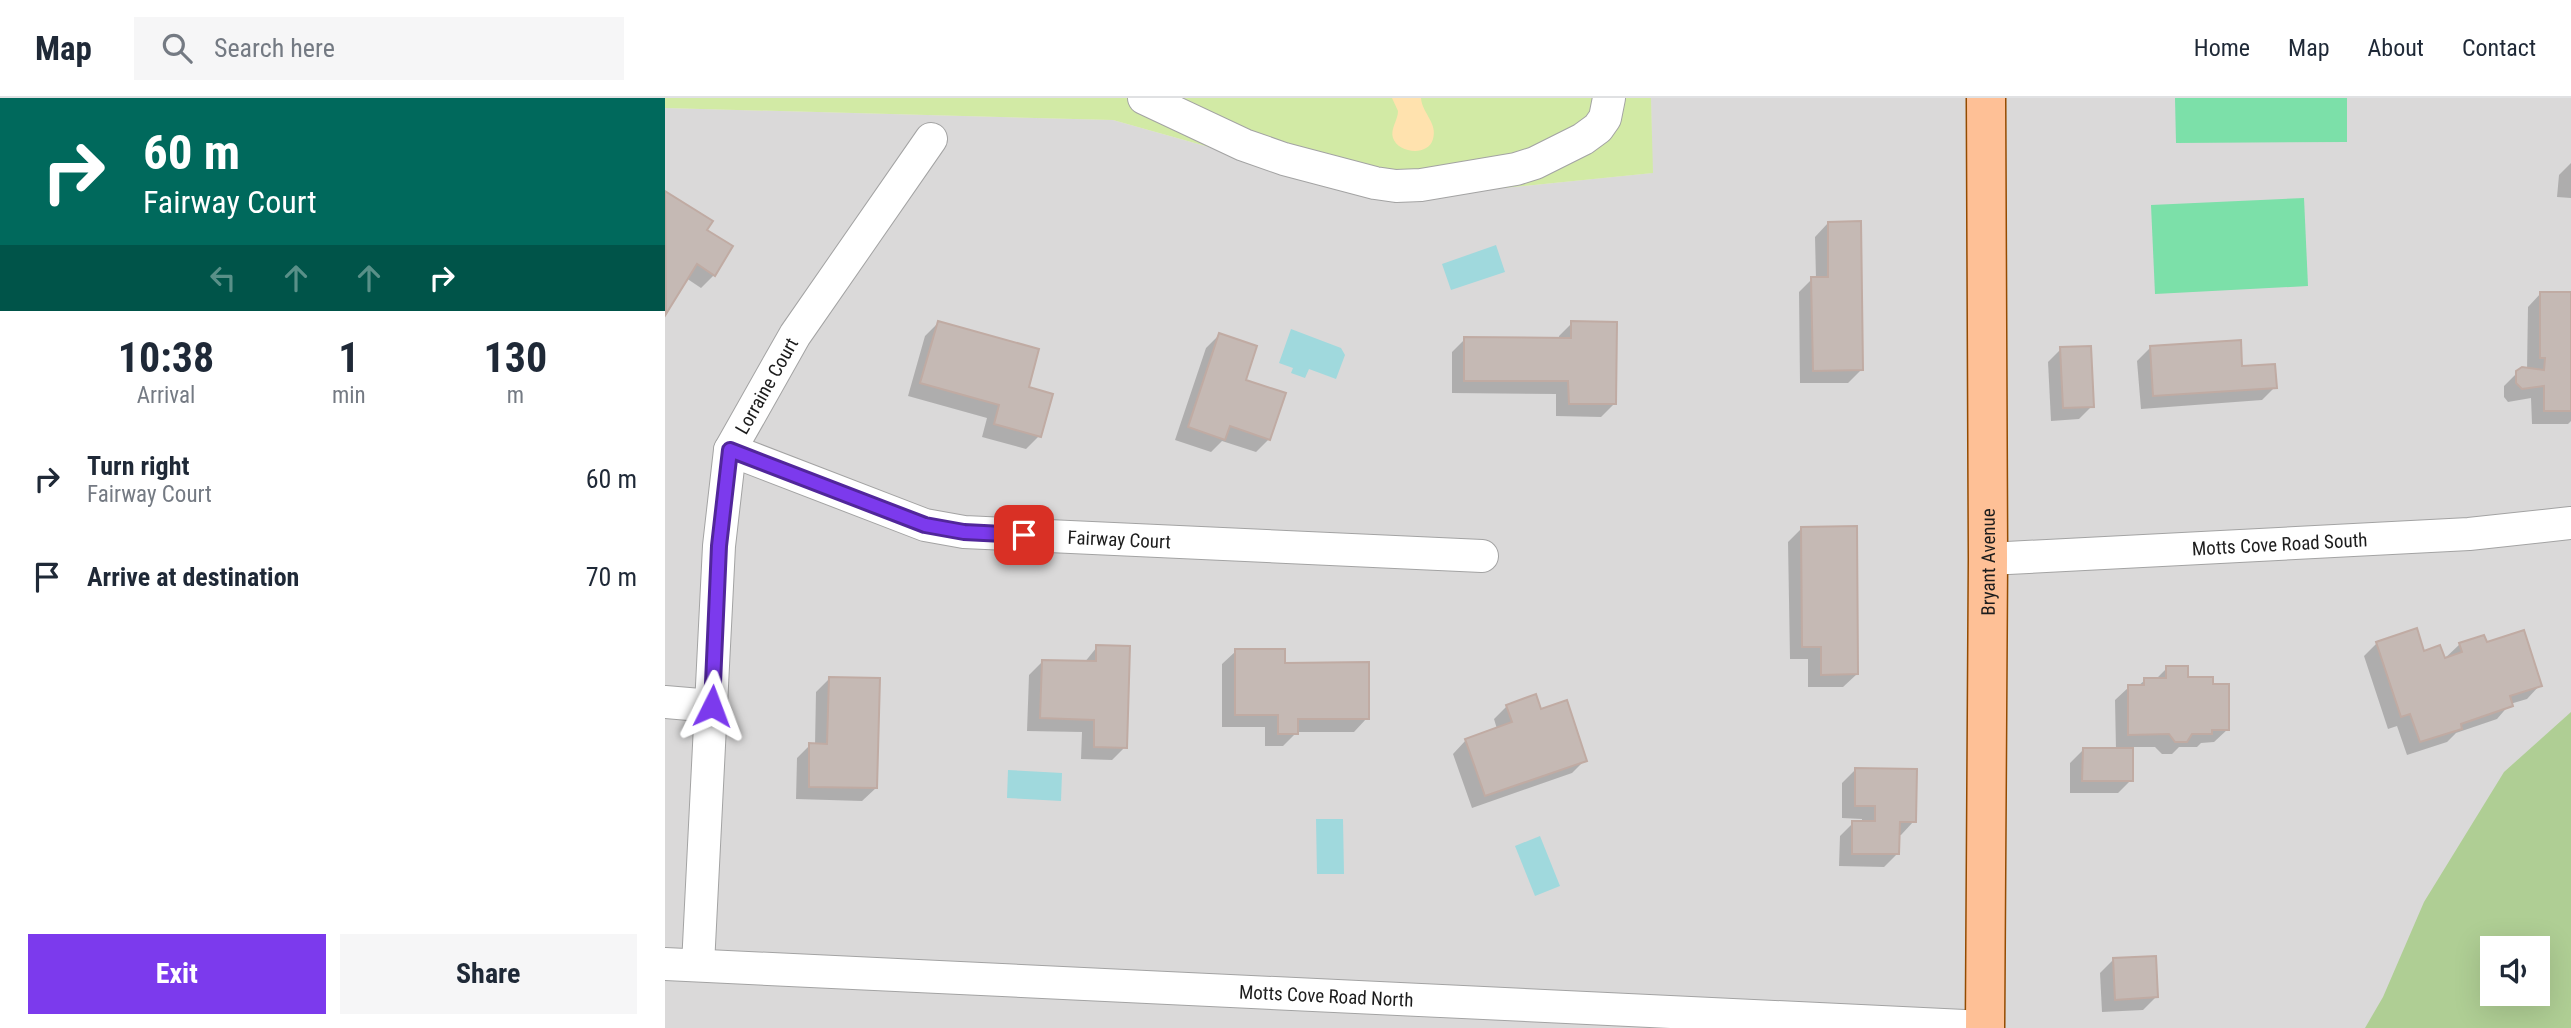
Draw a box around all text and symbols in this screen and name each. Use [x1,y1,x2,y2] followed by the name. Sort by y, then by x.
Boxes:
[134,17,624,80] search box
[35,29,92,68] text: Map
[158,29,196,67] icon: search
[214,33,335,63] text: Search here
[2194,34,2250,62] text: Home
[2288,34,2330,62] text: Map
[2368,34,2424,62] text: About
[2462,34,2536,62] text: Contact
[143,124,240,181] text: 60 m
[28,126,119,217] icon: right
[143,183,317,221] text: Fairway Court
[204,259,242,297] icon: left
[277,259,315,297] icon: ahead
[350,259,388,297] icon: ahead
[423,259,461,297] icon: right
[118,333,214,382] text: 10:38
[338,333,359,382] text: 1
[483,333,547,382] text: 130
[730,333,803,438] street label: Lorraine Court
[137,382,195,409] text: Arrival
[332,382,366,409] text: min
[507,382,524,409] text: m
[87,451,189,481] text: Turn right
[28,460,66,498] icon: right
[586,464,637,494] text: 60 m
[87,481,212,508] text: Fairway Court
[994,505,1054,565] pin
[1976,508,2000,616] street label: Bryant Avenue
[1005,516,1043,554] icon: arrive
[1067,525,1171,553] street label: Fairway Court
[2191,528,2368,560] street label: Motts Cove Road South
[28,558,66,596] icon: arrive
[87,562,299,592] text: Arrive at destination
[586,562,637,592] text: 70 m
[675,669,749,743] position arrow
[28,934,326,1014] button: Exit
[340,934,637,1014] button: Share
[2480,936,2550,1006] map controls
[2480,936,2550,1006] button: sound
[1238,980,1414,1011] street label: Motts Cove Road North

